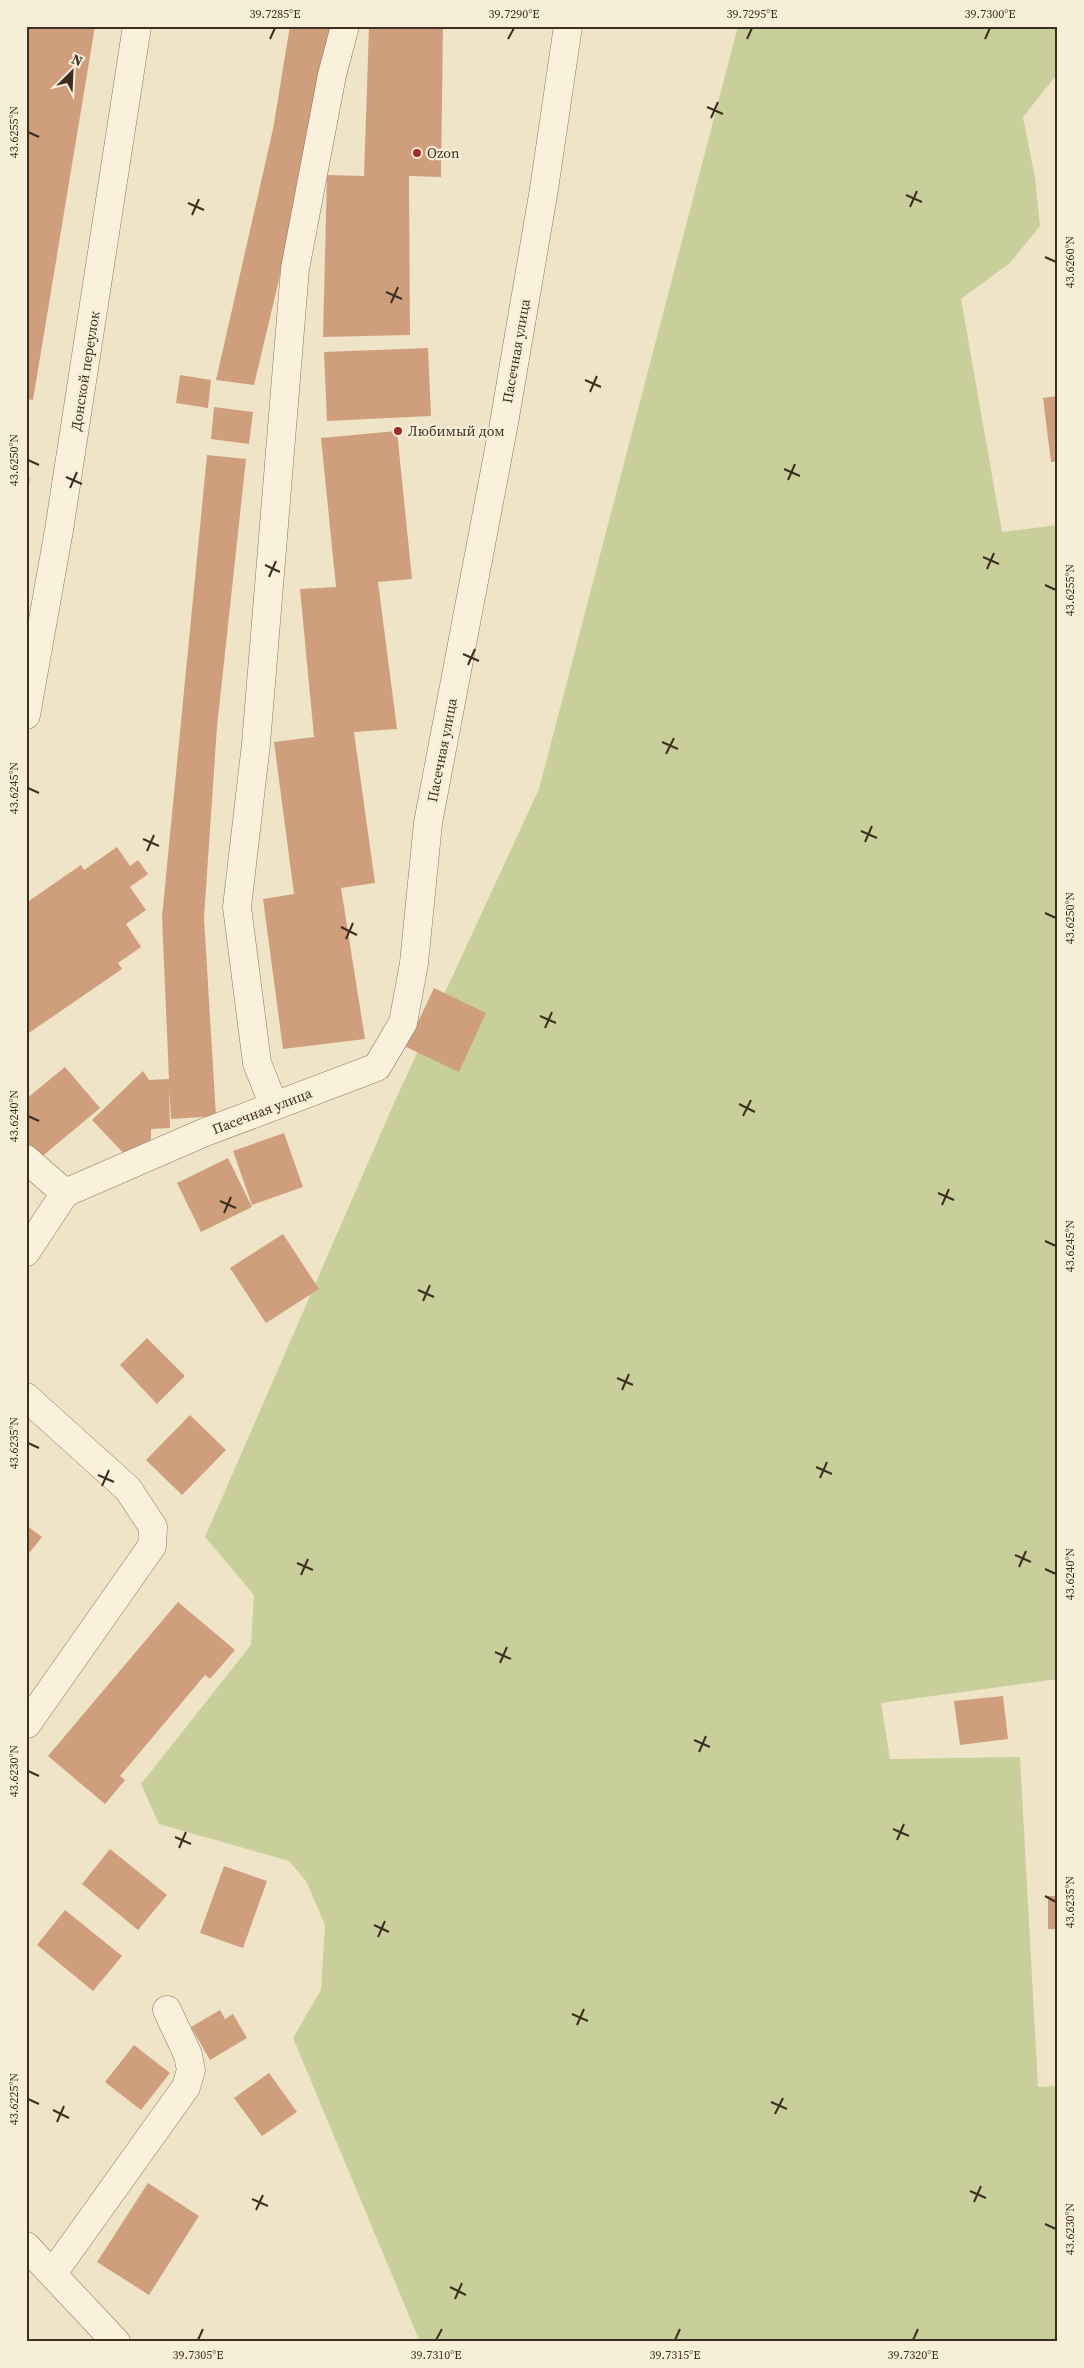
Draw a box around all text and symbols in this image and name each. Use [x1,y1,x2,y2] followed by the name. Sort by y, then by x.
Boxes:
[250,6,300,22] text: 39.7285°E
[489,6,539,22] text: 39.7290°E
[727,6,777,22] text: 39.7295°E
[965,6,1015,22] text: 39.7300°E
[48,48,98,98] north arrow
[69,49,86,71] text: N
[6,106,22,158] text: 43.6255°N
[427,143,460,163] place label: Ozon
[411,147,423,159] marker: Ozon
[1062,236,1078,288] text: 43.6260°N
[497,297,535,405] street label: Пасечная улица
[66,310,104,432] street label: Донской переулок
[408,421,505,441] place label: Любимый дом
[392,425,404,437] marker: Любимый дом
[6,434,22,486] text: 43.6250°N
[1062,564,1078,616] text: 43.6255°N
[422,696,462,804] street label: Пасечная улица
[6,762,22,814] text: 43.6245°N
[1062,892,1078,944] text: 43.6250°N
[209,1082,316,1139] street label: Пасечная улица
[6,1090,22,1142] text: 43.6240°N
[1062,1220,1078,1272] text: 43.6245°N
[6,1417,22,1469] text: 43.6235°N
[1062,1548,1078,1600] text: 43.6240°N
[6,1745,22,1797] text: 43.6230°N
[1062,1876,1078,1928] text: 43.6235°N
[6,2073,22,2125] text: 43.6225°N
[1062,2203,1078,2255] text: 43.6230°N
[173,2347,223,2363] text: 39.7305°E
[411,2347,461,2363] text: 39.7310°E
[650,2347,700,2363] text: 39.7315°E
[888,2347,938,2363] text: 39.7320°E

